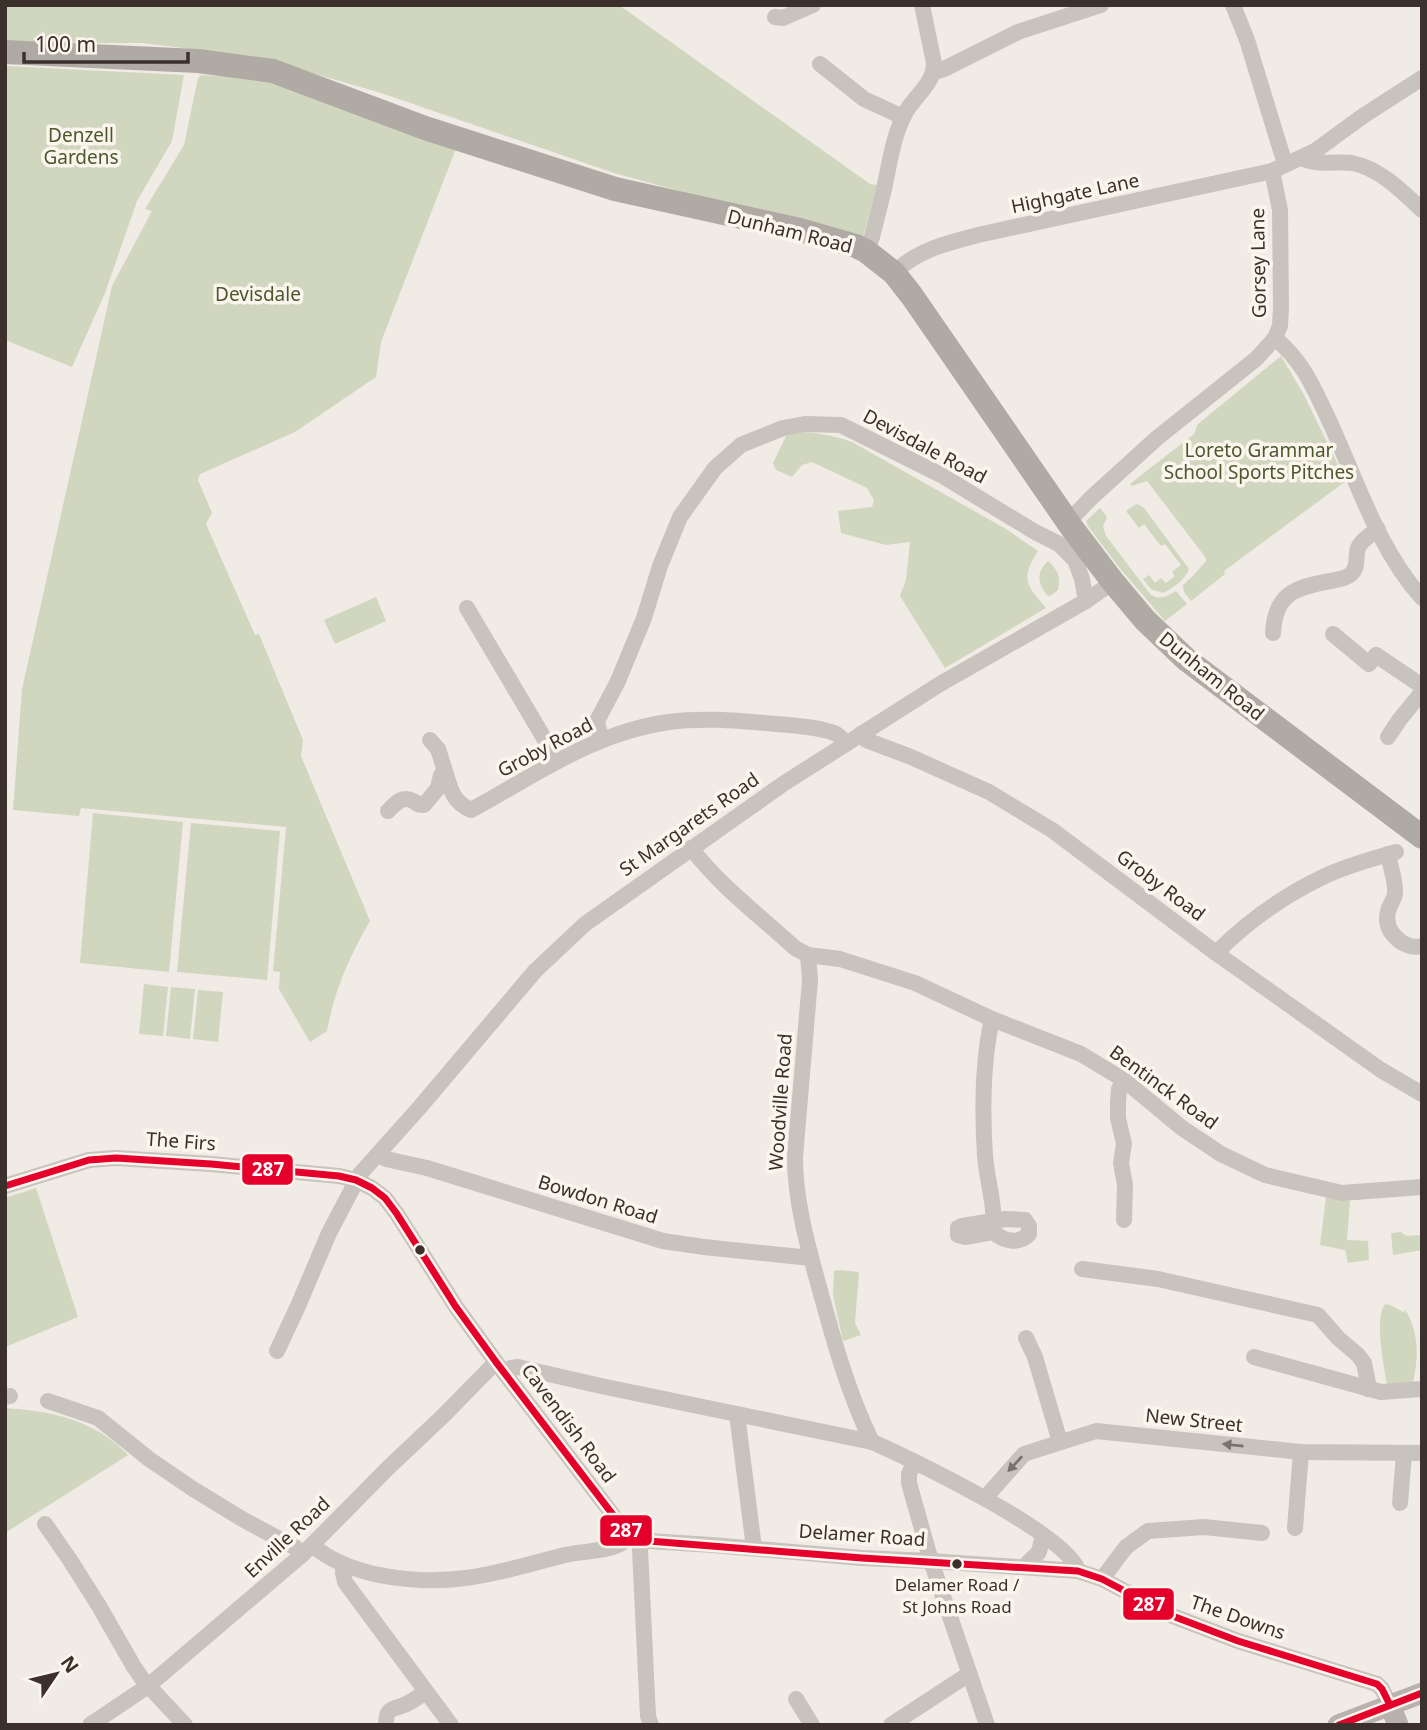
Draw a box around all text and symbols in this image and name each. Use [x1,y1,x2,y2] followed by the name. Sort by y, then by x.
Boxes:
[24,21,189,65] scale bar
[35,30,96,58] text: 100 m
[43,122,119,170] park label: Denzell Gardens
[1009,167,1141,219] street label: Highgate Lane
[725,203,855,259] street label: Dunham Road
[1244,208,1272,318] street label: Gorsey Lane
[215,281,301,307] park label: Devisdale
[859,402,991,490] street label: Devisdale Road
[1164,437,1354,485] park label: Loreto Grammar School Sports Pitches
[1154,626,1270,726] street label: Dunham Road
[493,711,597,783] street label: Groby Road
[614,766,764,882] street label: St Margarets Road
[1111,843,1211,927] street label: Groby Road
[762,1032,798,1172] street label: Woodville Road
[1105,1039,1223,1135] street label: Bentinck Road
[145,1126,217,1156] street label: The Firs
[241,1153,294,1186] line badge: 287
[252,1156,284,1182] text: 287
[535,1168,661,1230] street label: Bowdon Road
[413,1243,427,1257] unlabelled marker
[516,1358,622,1488] street label: Cavendish Road
[1144,1402,1244,1438] street label: New Street
[1222,1439,1244,1450] one-way arrow
[1007,1455,1023,1472] one-way arrow
[239,1491,335,1583] street label: Enville Road
[599,1514,653,1547] line badge: 287
[610,1517,642,1543] text: 287
[798,1518,926,1552] street label: Delamer Road
[950,1557,964,1571] marker: Delamer Road / St Johns Road
[895,1573,1020,1618] place label: Delamer Road / St Johns Road
[1122,1587,1175,1621] line badge: 287
[1187,1589,1289,1645] street label: The Downs
[1133,1591,1165,1617] text: 287
[21,1639,91,1709] north arrow
[55,1650,85,1678] text: N

